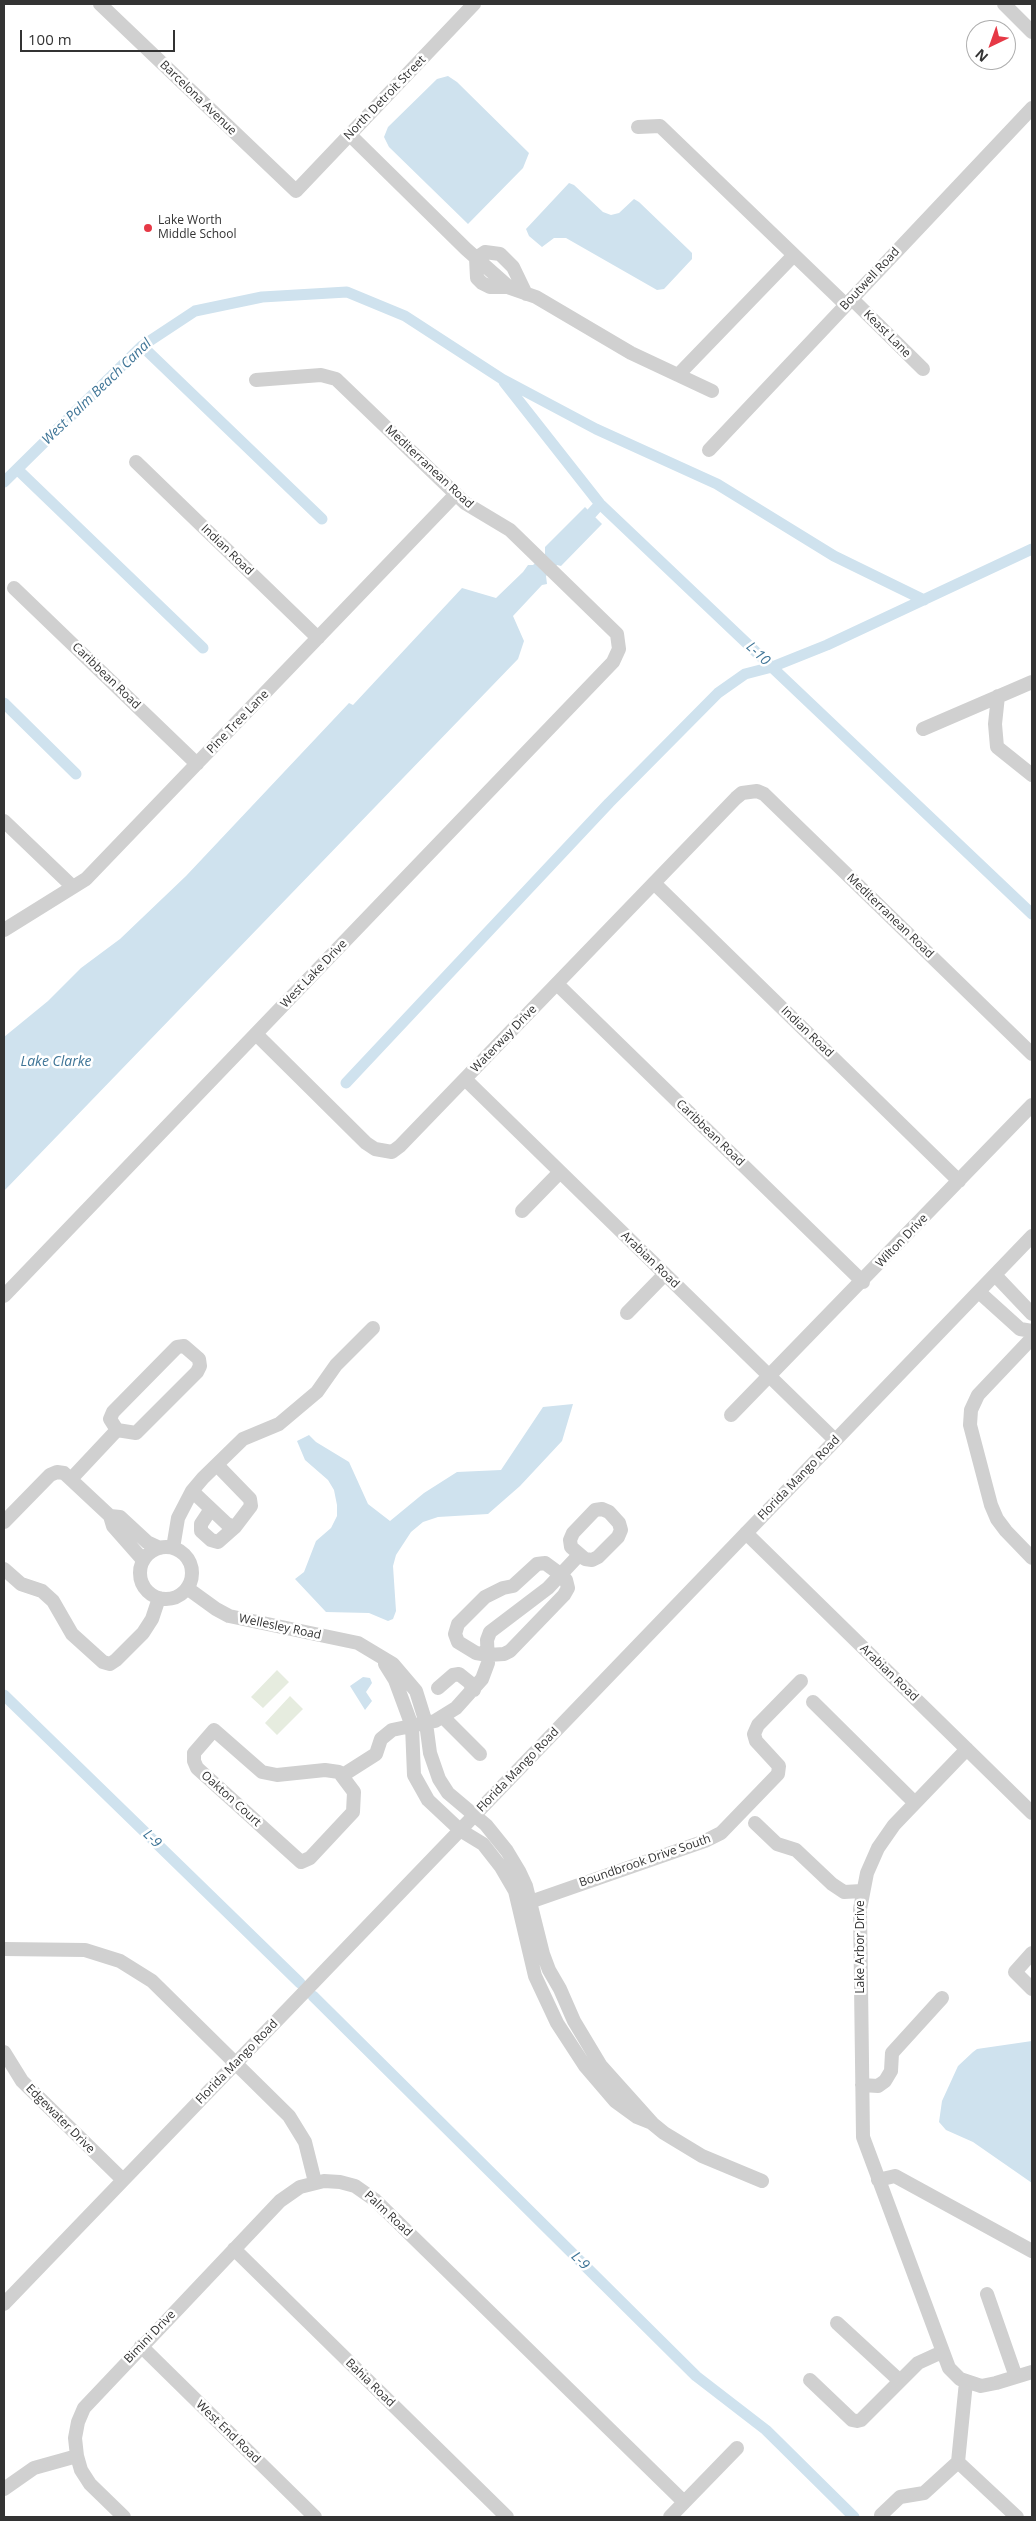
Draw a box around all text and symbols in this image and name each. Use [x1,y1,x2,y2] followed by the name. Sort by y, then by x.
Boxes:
[22,20,178,52] scale bar
[966,20,1016,70] north arrow
[28,29,72,49] text: 100 m
[971,45,992,67] text: N
[341,53,429,143] street label: North Detroit Street
[157,58,239,138] street label: Barcelona Avenue
[158,214,237,242] place label: Lake Worth Middle School
[142,222,154,234] marker: Lake Worth Middle School
[837,245,903,313] street label: Boutwell Road
[860,307,914,361] street label: Keast Lane
[39,335,155,449] water label: West Palm Beach Canal
[382,422,476,512] street label: Mediterranean Road
[198,522,256,578] street label: Indian Road
[743,639,773,669] water label: L-10
[69,640,143,712] street label: Caribbean Road
[204,687,272,757] street label: Pine Tree Lane
[844,871,936,961] street label: Mediterranean Road
[278,937,350,1011] street label: West Lake Drive
[468,1002,540,1076] street label: Waterway Drive
[778,1004,836,1060] street label: Indian Road
[20,1054,92,1070] water label: Lake Clarke
[673,1097,747,1169] street label: Caribbean Road
[873,1211,931,1271] street label: Wilton Drive
[618,1229,682,1291] street label: Arabian Road
[755,1433,843,1523] street label: Florida Mango Road
[237,1611,323,1643] street label: Wellesley Road
[857,1642,921,1704] street label: Arabian Road
[474,1725,562,1815] street label: Florida Mango Road
[198,1768,264,1830] street label: Oakton Court
[139,1826,165,1852] water label: L-9
[577,1832,713,1890] street label: Boundbrook Drive South
[854,1900,868,1994] street label: Lake Arbor Drive
[193,2017,281,2107] street label: Florida Mango Road
[23,2082,97,2156] street label: Edgewater Drive
[361,2188,415,2240] street label: Palm Road
[567,2248,593,2274] water label: L-9
[121,2308,179,2366] street label: Bimini Drive
[342,2356,398,2410] street label: Bahia Road
[193,2398,263,2466] street label: West End Road

